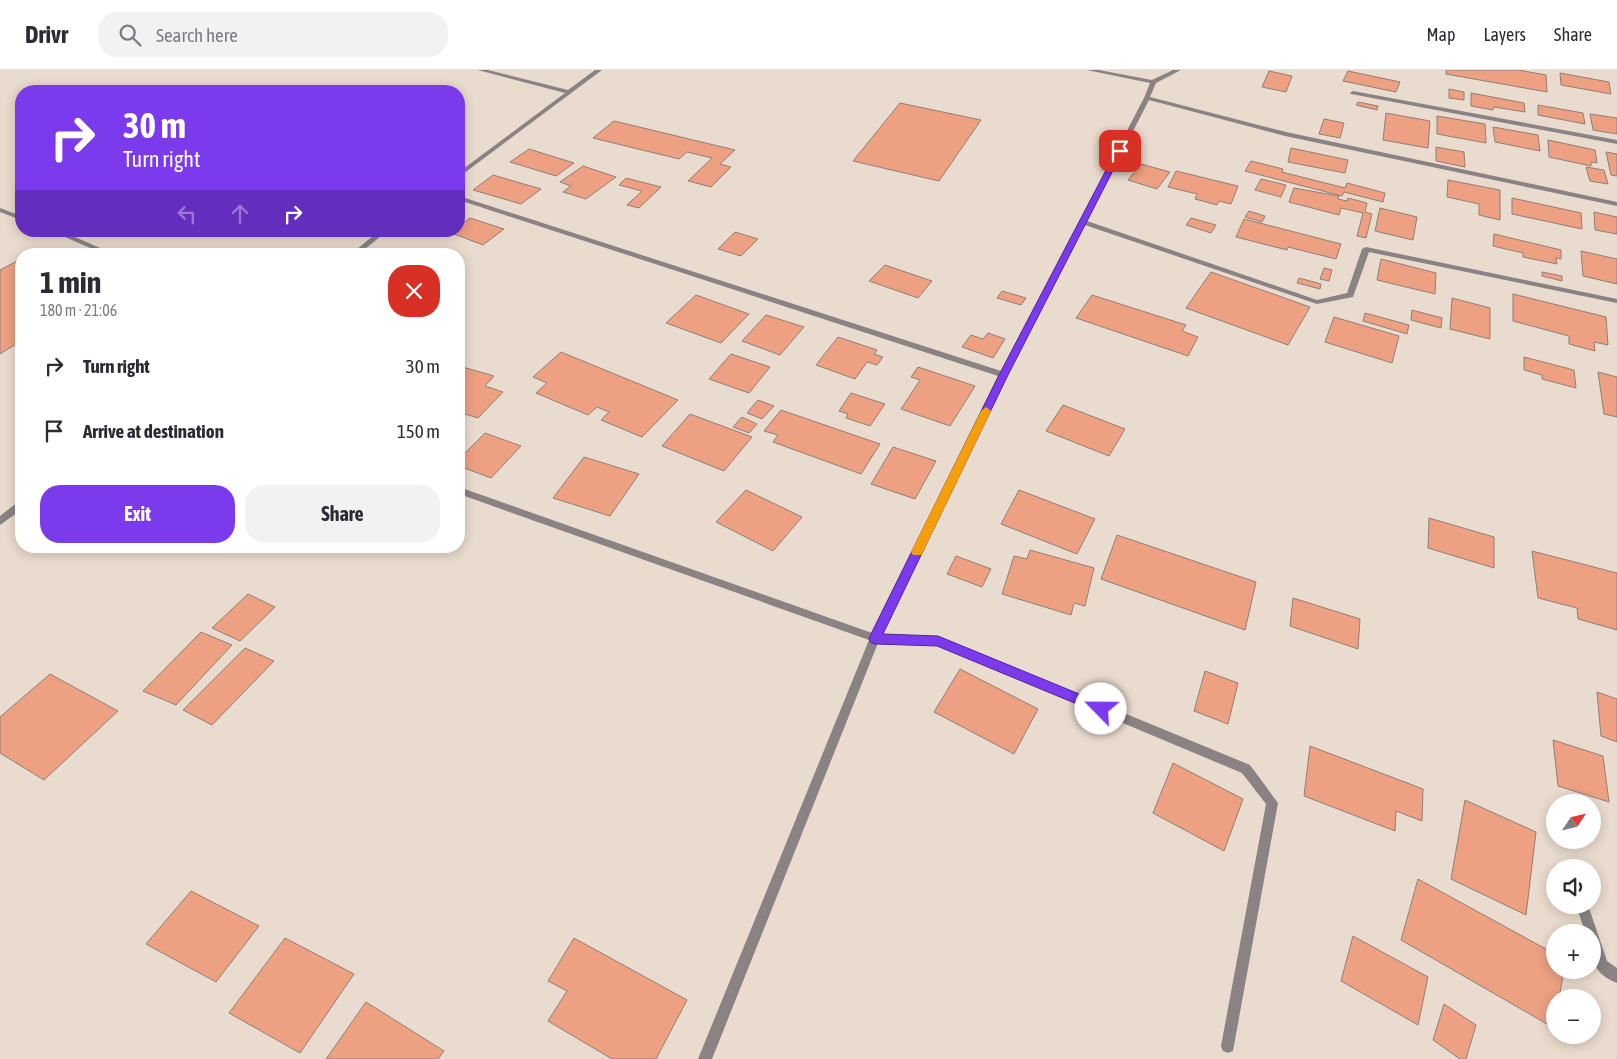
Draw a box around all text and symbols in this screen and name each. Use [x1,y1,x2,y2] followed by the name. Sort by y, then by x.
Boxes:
[98,12,448,57] search box
[25,21,68,48] text: Drivr
[116,21,144,49] icon: search
[156,24,238,46] text: Search here
[1426,24,1455,45] text: Map
[1483,24,1526,45] text: Layers
[1554,24,1592,45] text: Share
[40,105,105,170] icon: right
[123,105,186,145] text: 30 m
[1099,130,1141,172] pin
[1106,137,1134,165] icon: arrive
[123,146,200,172] text: Turn right
[173,200,201,228] icon: left
[226,200,254,228] icon: ahead
[279,200,307,228] icon: right
[40,265,101,299] text: 1 min
[388,265,440,317] button: close
[40,301,117,319] text: 180 m · 21:06
[40,352,68,380] icon: right
[83,355,150,377] text: Turn right
[406,355,440,377] text: 30 m
[40,417,68,445] icon: arrive
[83,420,224,442] text: Arrive at destination
[397,420,440,442] text: 150 m
[40,485,235,543] button: Exit
[245,485,440,543] button: Share
[1074,682,1126,734] position arrow
[1546,794,1601,849] north arrow
[1546,794,1601,1044] map controls
[1546,859,1601,914] button: sound
[1546,924,1601,979] button: +
[1546,989,1601,1044] button: −

